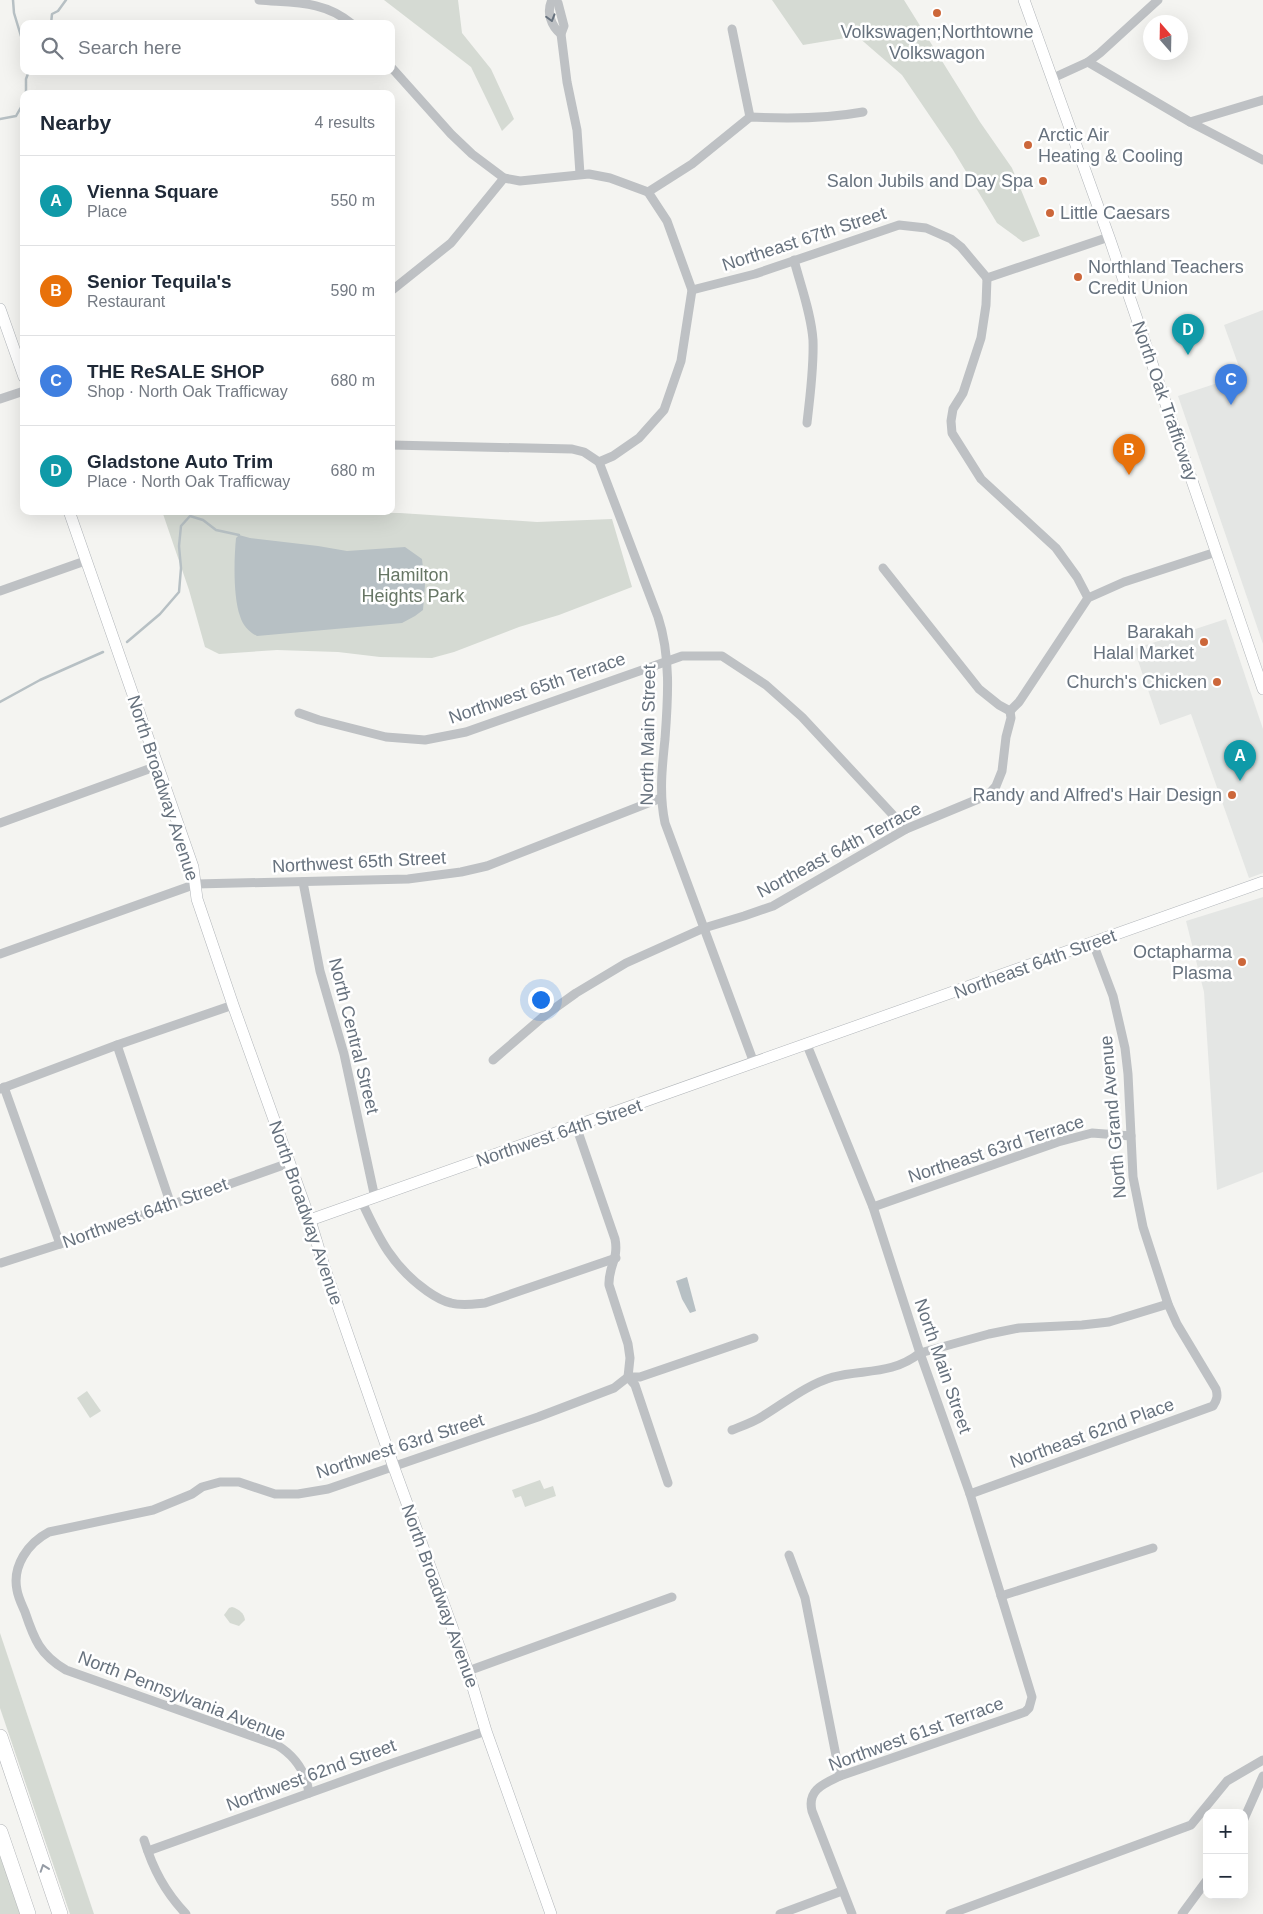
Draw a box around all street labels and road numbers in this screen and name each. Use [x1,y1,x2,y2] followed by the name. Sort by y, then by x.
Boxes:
[720,203,888,275] street label: Northeast 67th Street
[1128,318,1202,484] street label: North Oak Trafficway
[446,648,628,728] street label: Northwest 65th Terrace
[637,664,659,806] street label: North Main Street
[124,693,202,883] street label: North Broadway Avenue
[754,798,924,902] street label: Northeast 64th Terrace
[272,847,446,877] street label: Northwest 65th Street
[951,925,1119,1003] street label: Northeast 64th Street
[325,956,383,1116] street label: North Central Street
[1096,1035,1130,1199] street label: North Grand Avenue
[473,1095,645,1171] street label: Northwest 64th Street
[906,1111,1086,1187] street label: Northeast 63rd Terrace
[265,1118,347,1308] street label: North Broadway Avenue
[60,1174,230,1252] street label: Northwest 64th Street
[911,1296,975,1436] street label: North Main Street
[1007,1394,1177,1472] street label: Northeast 62nd Place
[314,1409,486,1483] street label: Northwest 63rd Street
[397,1502,483,1690] street label: North Broadway Avenue
[75,1647,289,1745] street label: North Pennsylvania Avenue
[826,1693,1006,1775] street label: Northwest 61st Terrace
[223,1735,399,1815] street label: Northwest 62nd Street

